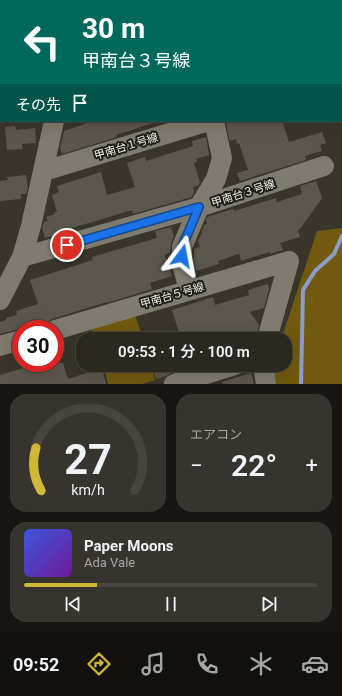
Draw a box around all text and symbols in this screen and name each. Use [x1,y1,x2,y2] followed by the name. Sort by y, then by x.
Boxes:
[82,12,145,45] text: 30 m
[16,16,68,68] icon: left
[82,50,190,71] text: 甲南台３号線
[69,92,91,114] icon: arrive
[16,96,61,114] text: その先
[93,131,160,162] street label: 甲南台１号線
[210,177,277,210] street label: 甲南台３号線
[50,228,84,262] pin
[56,234,78,256] icon: arrive
[161,235,203,277] position arrow
[139,280,206,311] street label: 甲南台５号線
[12,320,64,372] speed limit sign: 30
[118,343,250,361] text: 09:53 · 1 分 · 100 m
[190,427,242,442] text: エアコン
[64,435,112,484] text: 27
[231,448,277,483] text: 22°
[190,453,203,478] text: −
[306,453,318,478] text: +
[71,482,105,498] text: km/h
[84,537,174,555] text: Paper Moons
[84,555,135,570] text: Ada Vale
[62,593,84,615] icon: previous
[160,593,182,615] icon: pause
[258,593,280,615] icon: next
[85,650,113,678] icon: directions
[139,650,167,678] icon: music
[193,650,221,678] icon: phone
[247,650,275,678] icon: climate
[301,650,329,678] icon: car
[13,654,59,675] text: 09:52

